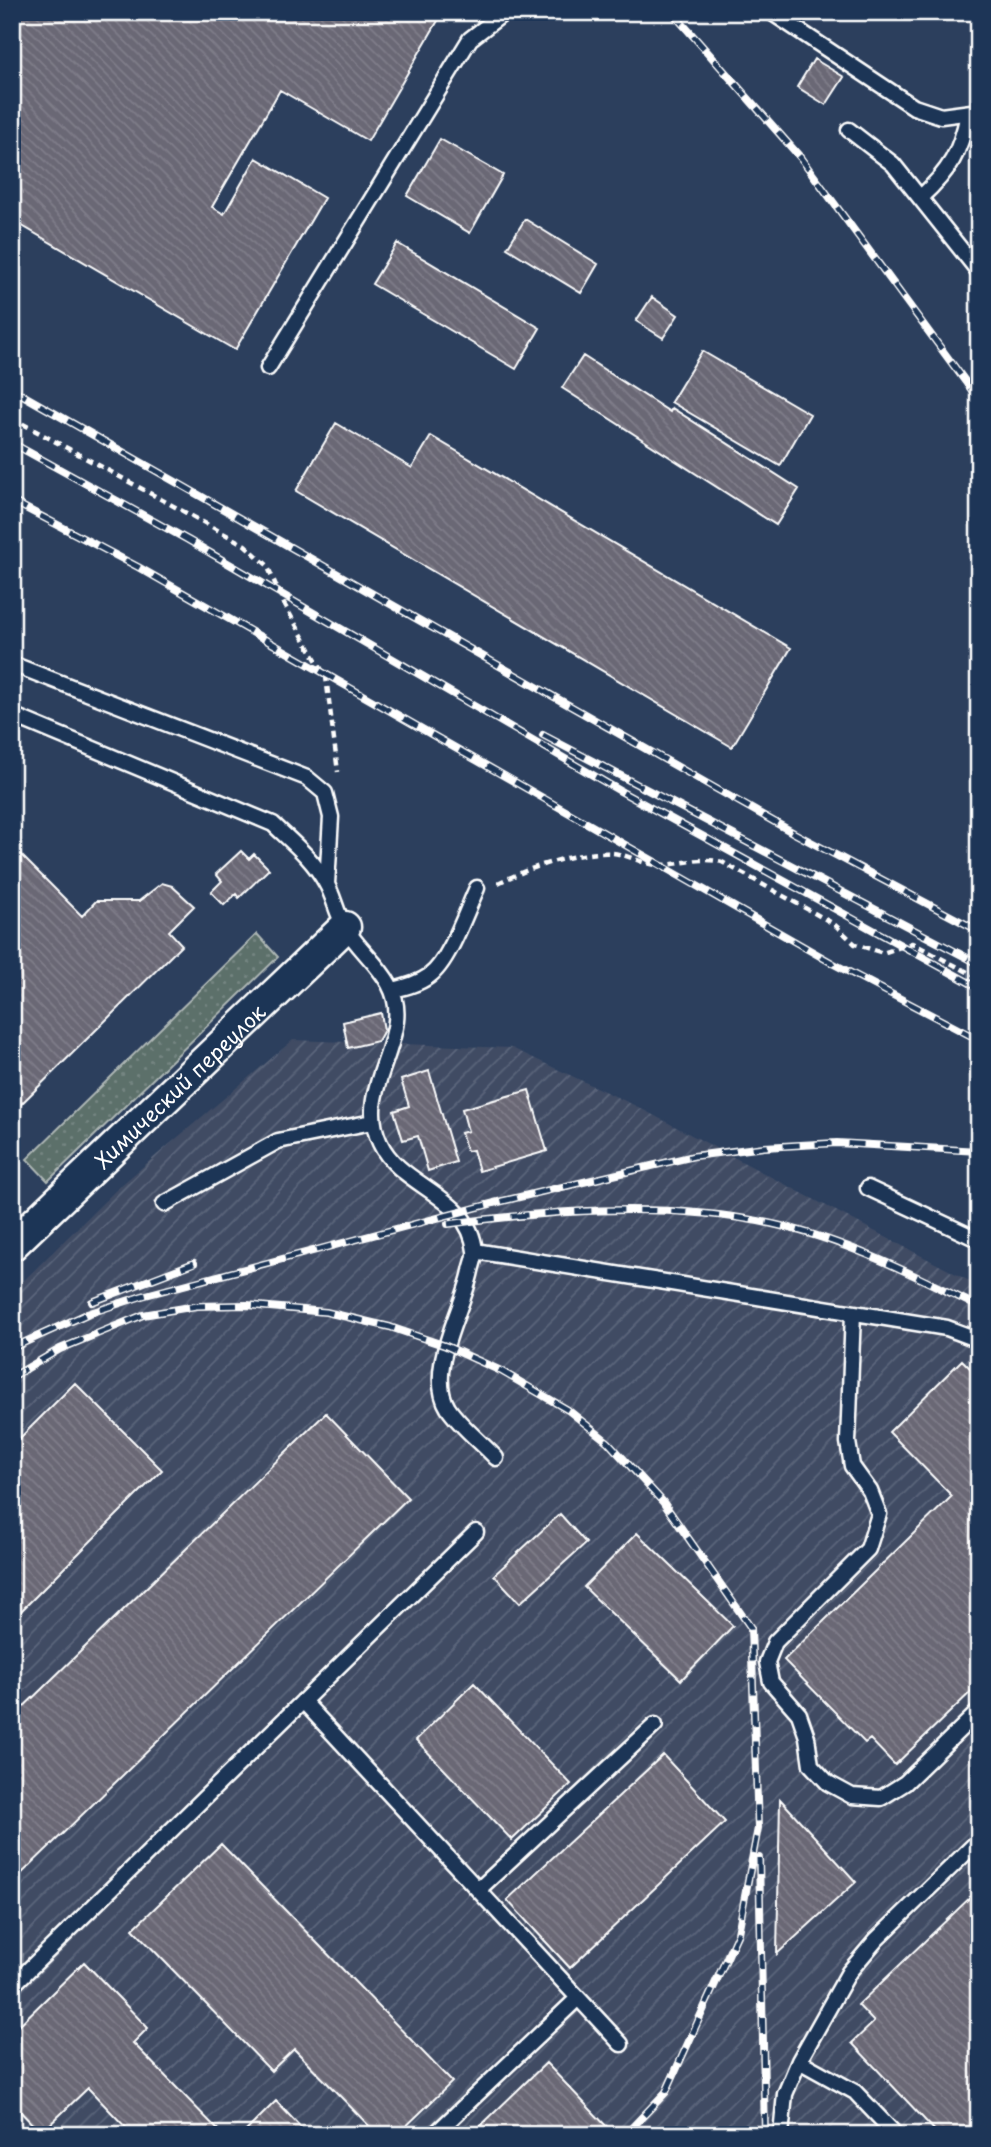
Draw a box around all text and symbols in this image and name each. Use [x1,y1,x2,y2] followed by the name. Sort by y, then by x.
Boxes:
[86,995,272,1175] street label: Химический переулок

